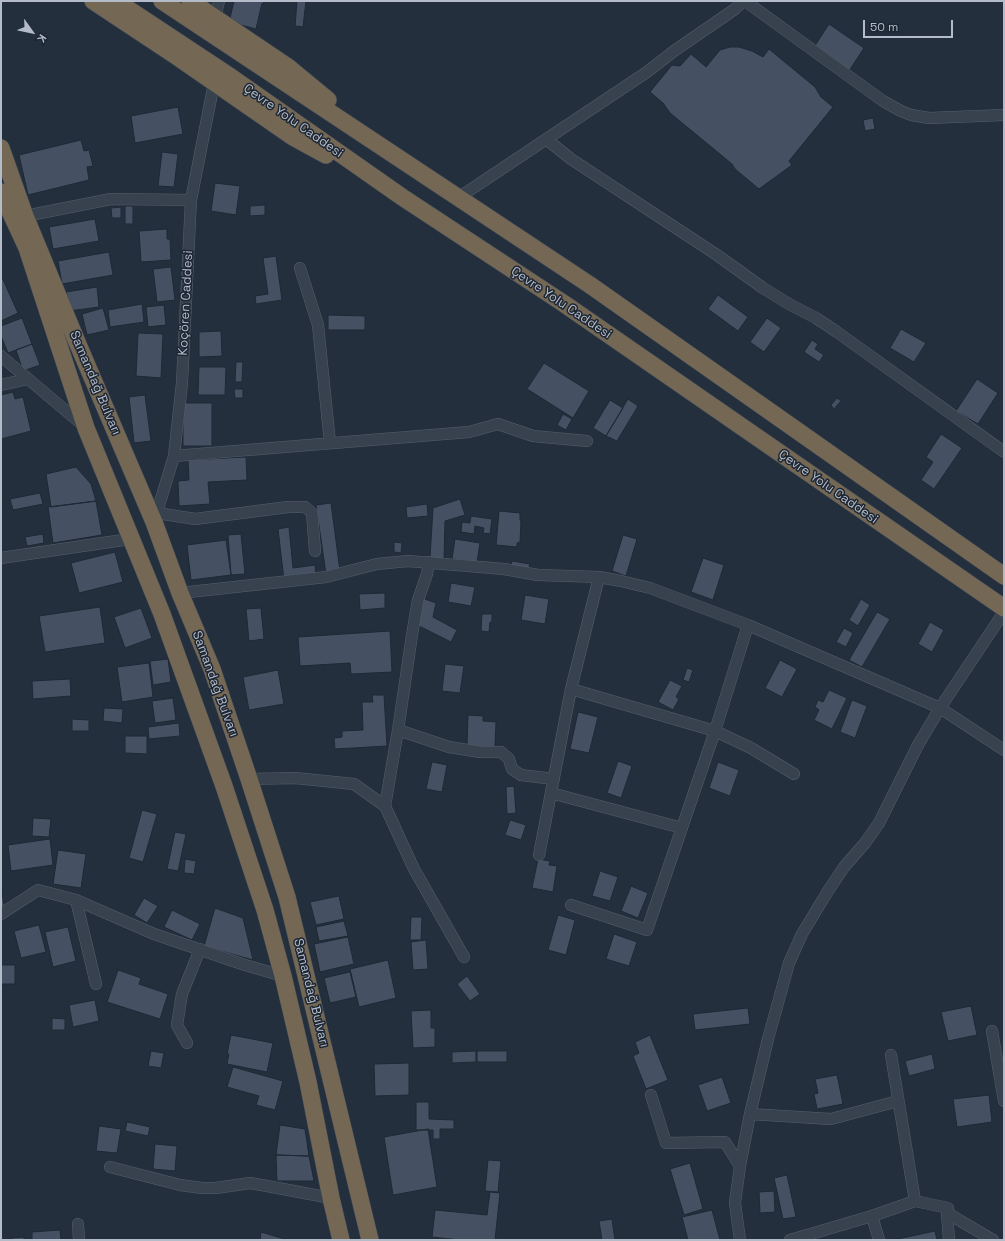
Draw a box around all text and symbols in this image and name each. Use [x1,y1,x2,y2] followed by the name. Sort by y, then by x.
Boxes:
[12,12,52,52] north arrow
[865,12,955,38] scale bar
[870,19,898,35] text: 50 m
[34,32,50,45] text: K
[240,81,346,161] street label: Çevre Yolu Caddesi
[175,250,197,356] street label: Koçören Caddesi
[508,264,614,342] street label: Çevre Yolu Caddesi
[66,329,124,437] street label: Samandağ Bulvarı
[775,447,881,527] street label: Çevre Yolu Caddesi
[189,629,241,739] street label: Samandağ Bulvarı
[290,937,332,1049] street label: Samandağ Bulvarı

